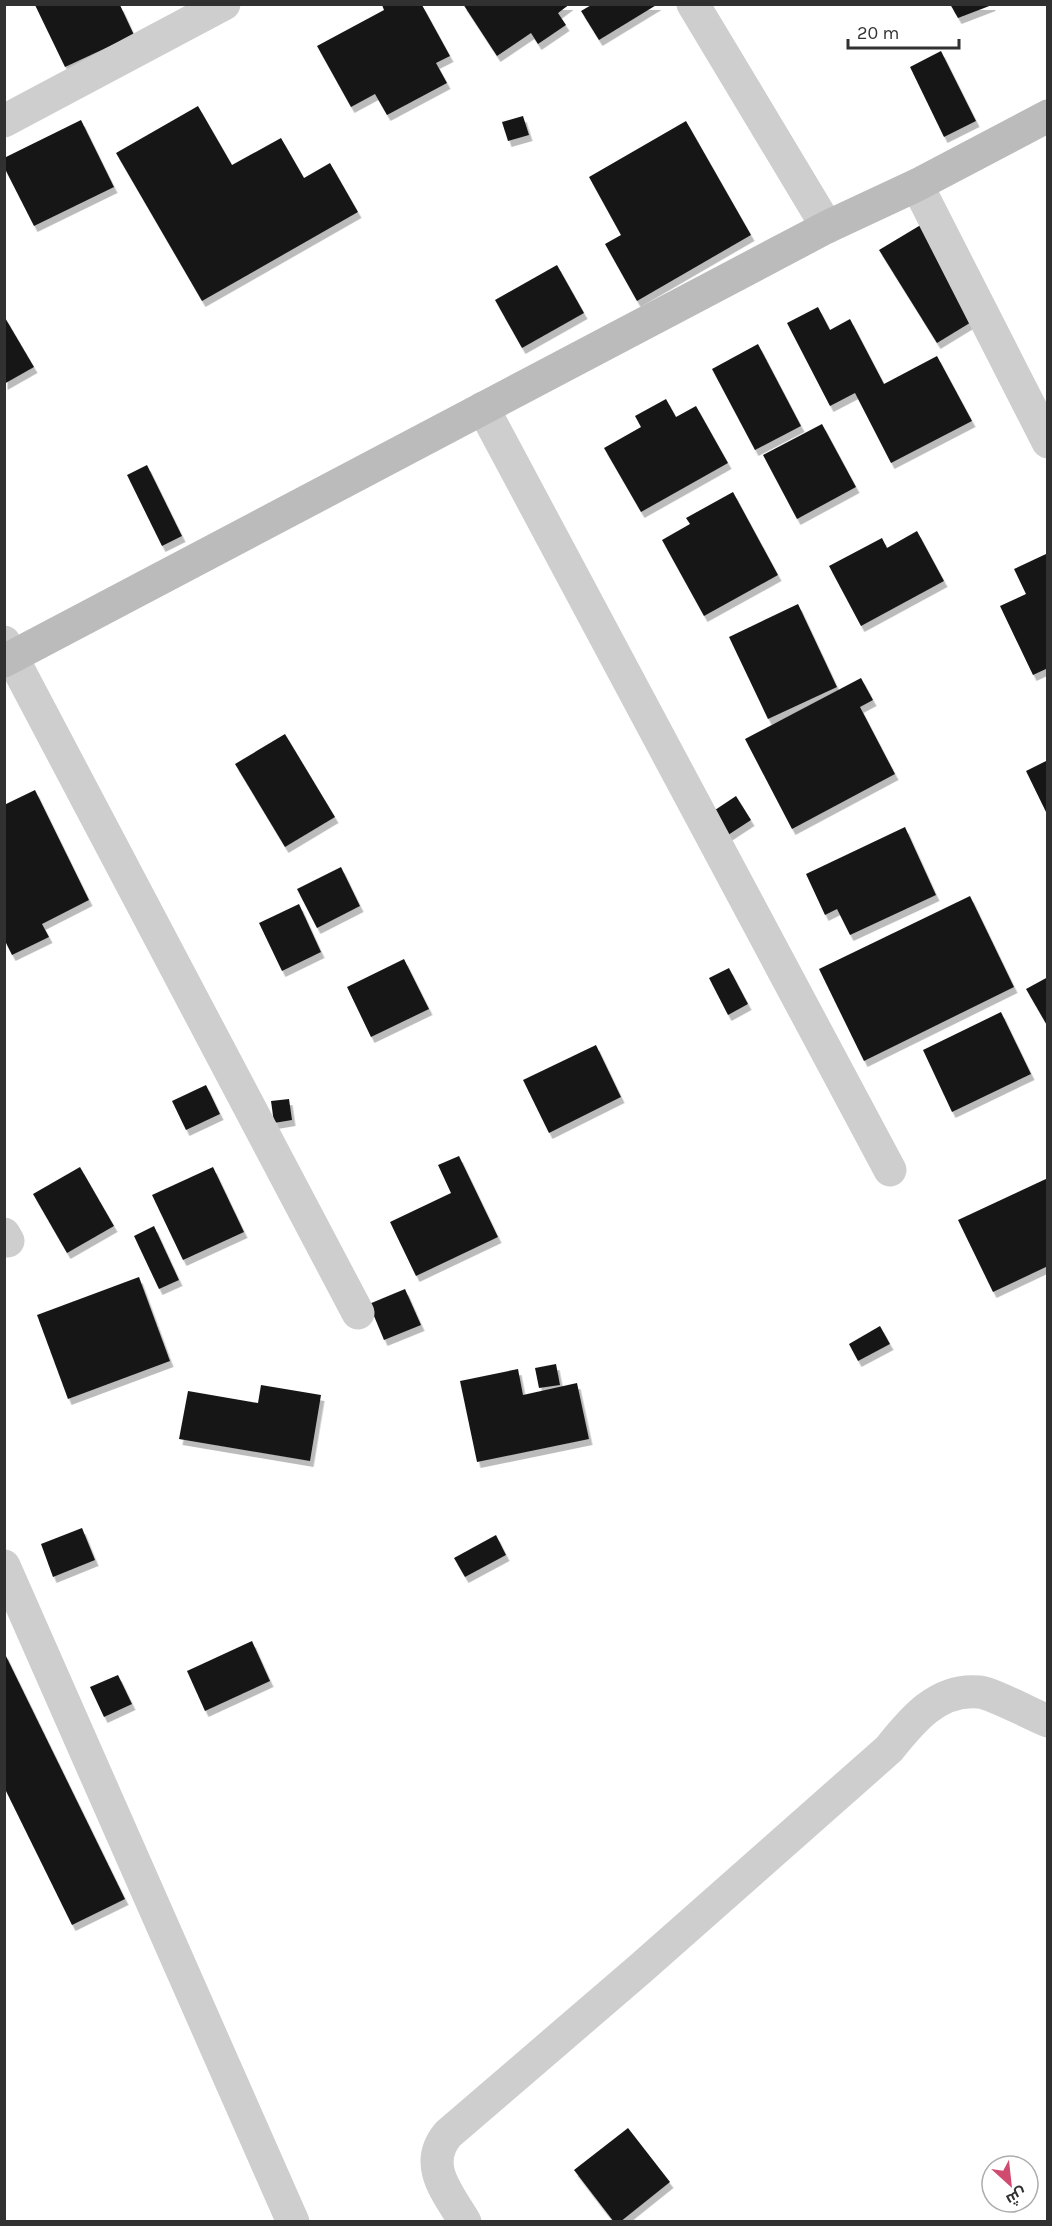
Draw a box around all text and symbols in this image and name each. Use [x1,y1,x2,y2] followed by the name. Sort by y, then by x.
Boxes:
[848,12,959,50] scale bar
[857,22,899,44] text: 20 m
[980,2154,1040,2214] north arrow
[1003,2184,1030,2210] text: ش

